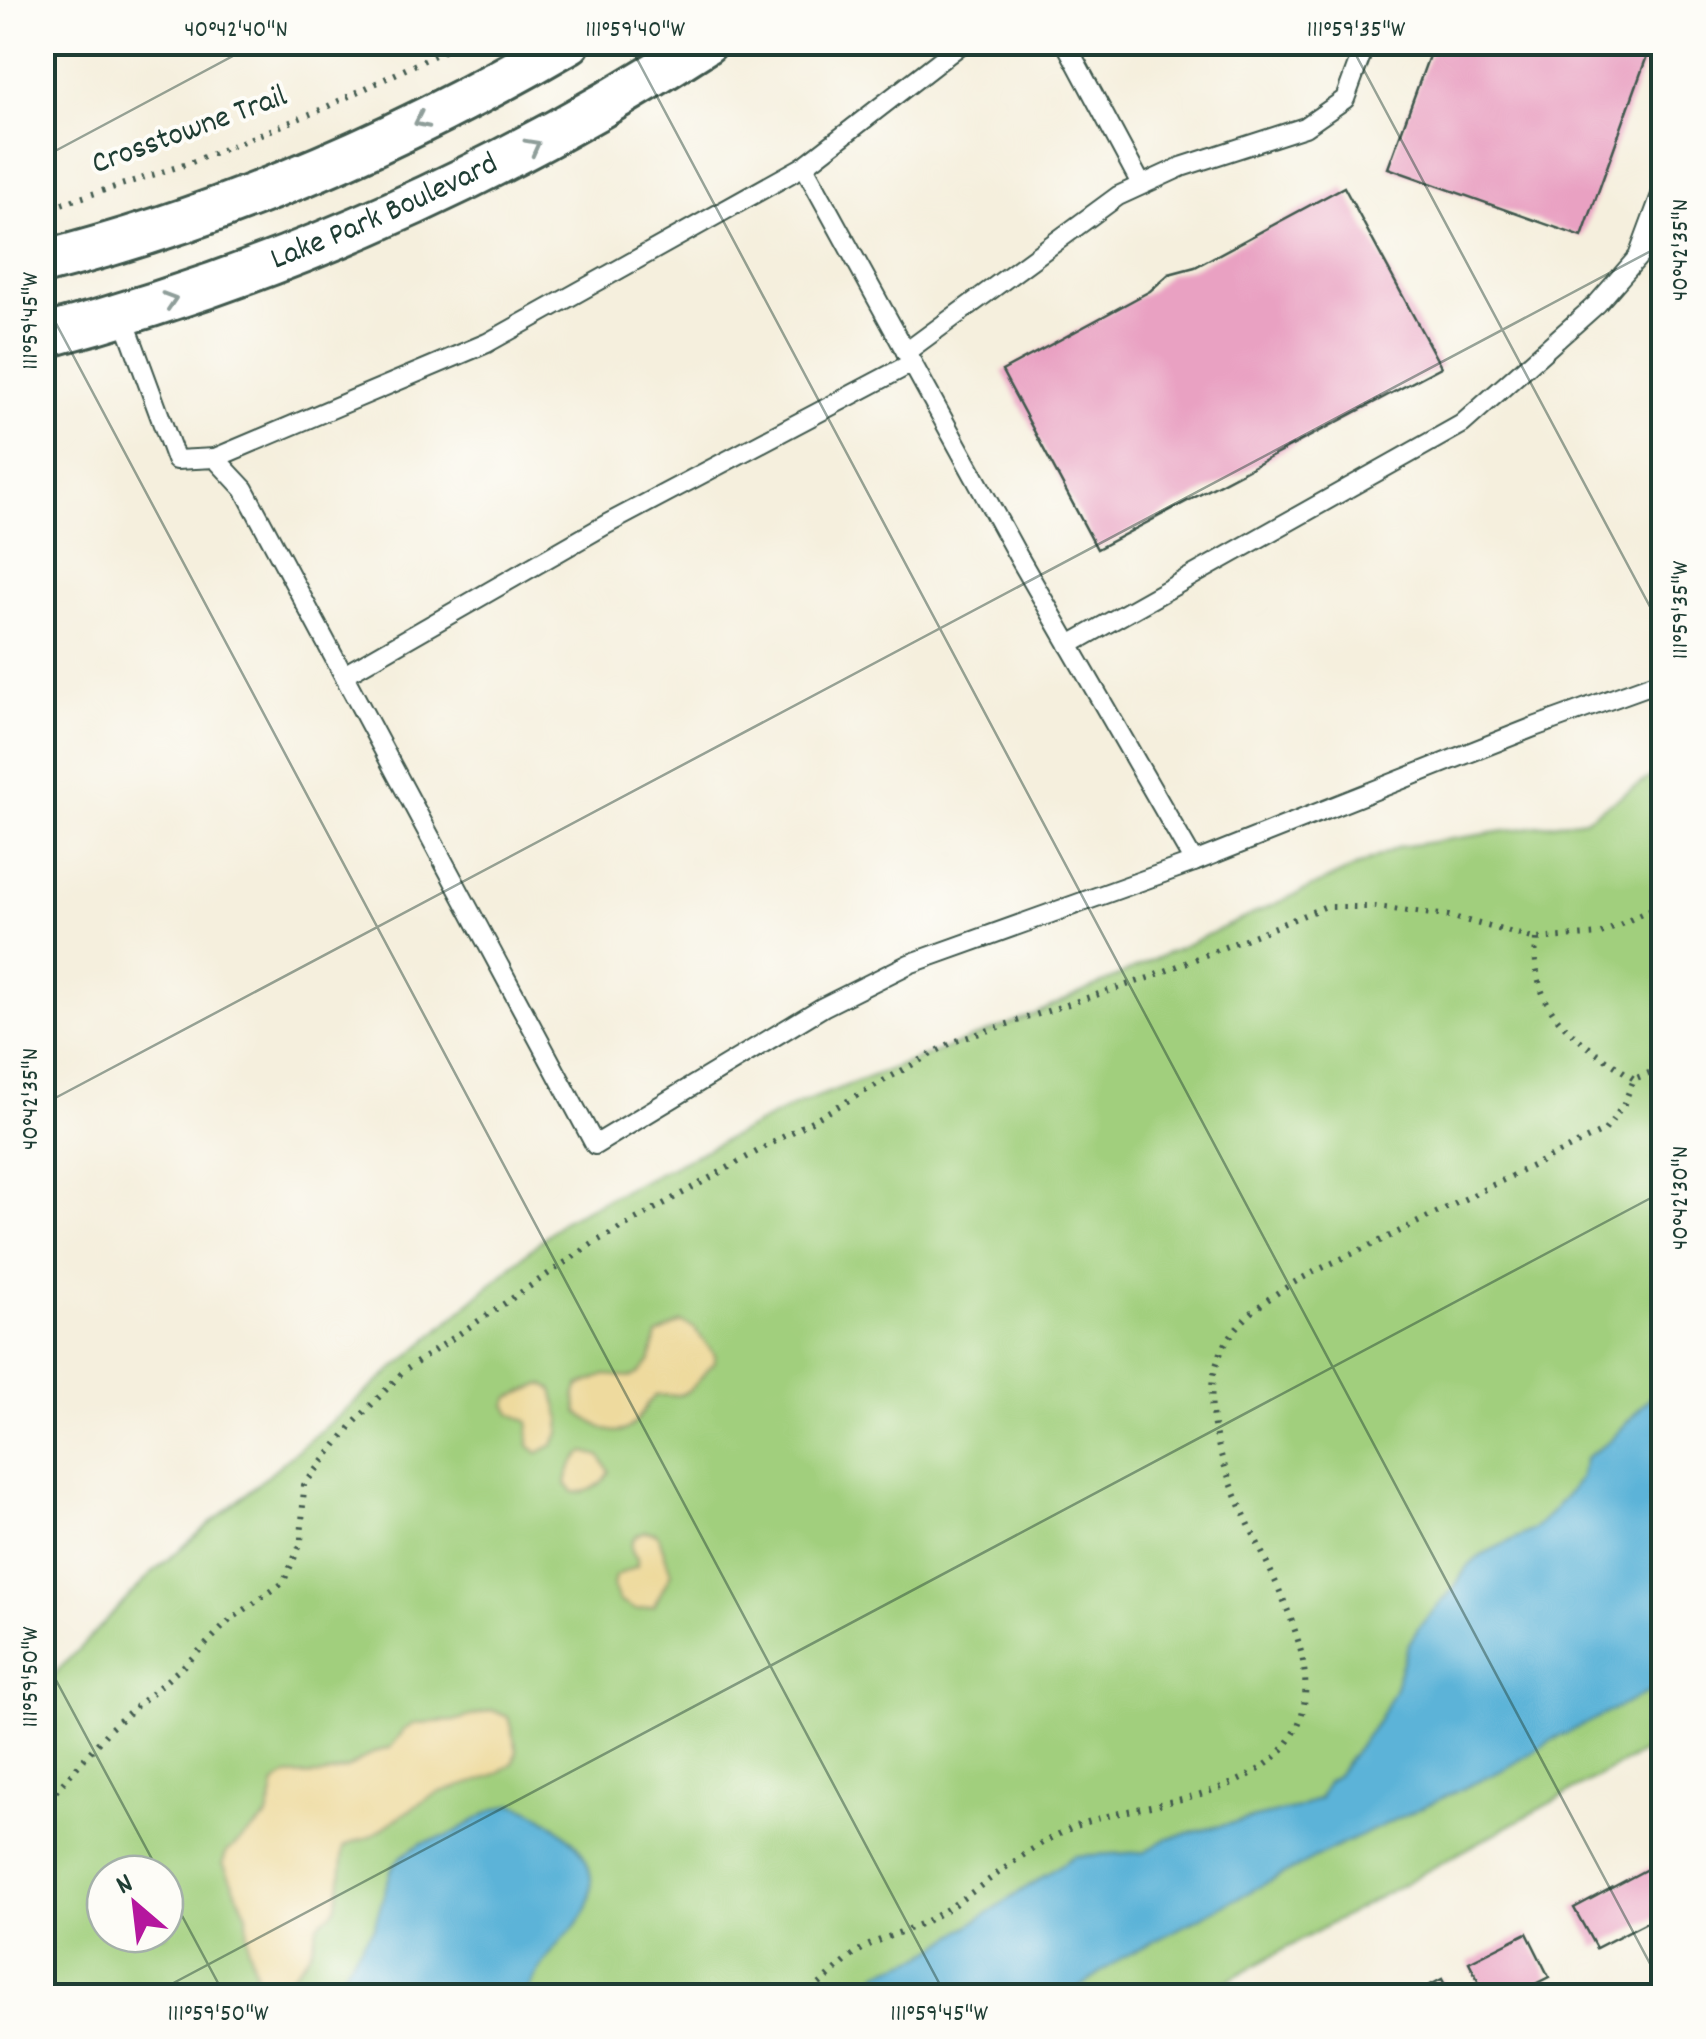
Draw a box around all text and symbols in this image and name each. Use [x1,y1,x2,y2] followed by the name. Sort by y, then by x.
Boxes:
[184,13,288,49] text: 40°42'40"N
[585,13,685,49] text: 111°59'40"W
[1307,13,1406,49] text: 111°59'35"W
[86,75,294,189] street label: Crosstowne Trail
[413,108,431,128] one-way arrow
[522,139,540,158] one-way arrow
[265,143,507,284] street label: Lake Park Boulevard
[1664,199,1700,301] text: 40°42'35"N
[14,272,50,370] text: 111°59'45"W
[160,292,177,312] one-way arrow
[1664,560,1700,659] text: 111°59'35"W
[14,1048,50,1150] text: 40°42'35"N
[1664,1146,1700,1250] text: 40°42'30"N
[14,1626,50,1727] text: 111°59'50"W
[85,1854,185,1954] north arrow
[110,1865,141,1907] text: N
[168,1997,269,2033] text: 111°59'50"W
[890,1997,988,2033] text: 111°59'45"W

